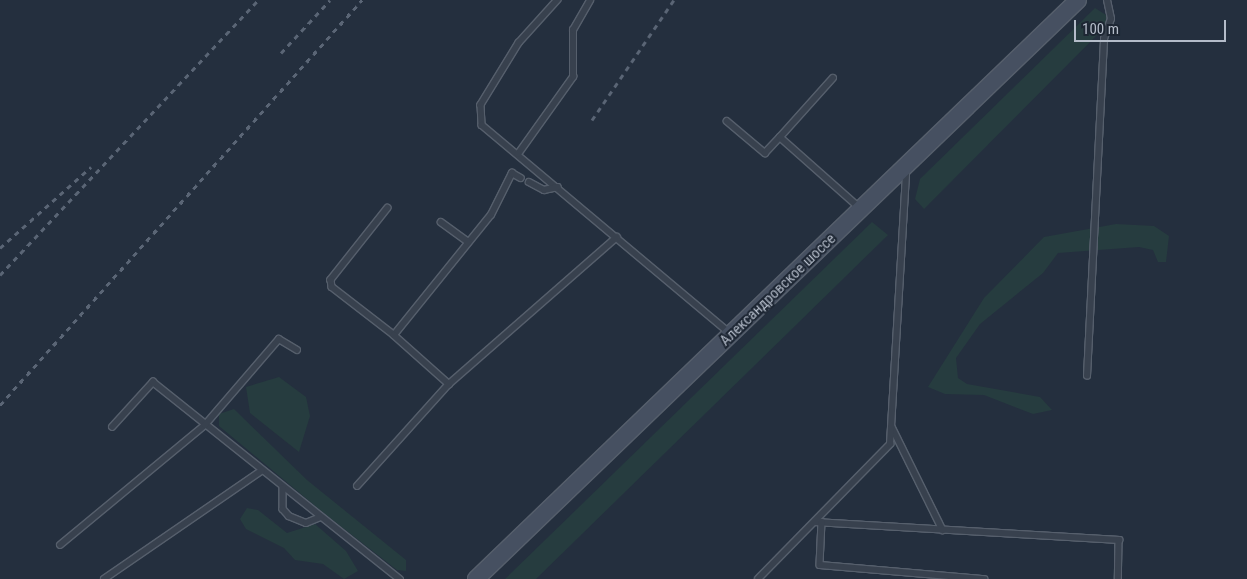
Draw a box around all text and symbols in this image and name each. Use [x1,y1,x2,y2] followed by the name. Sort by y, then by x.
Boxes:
[1077,10,1230,42] scale bar
[1082,20,1119,38] text: 100 m
[716,230,840,350] street label: Александровское шоссе

